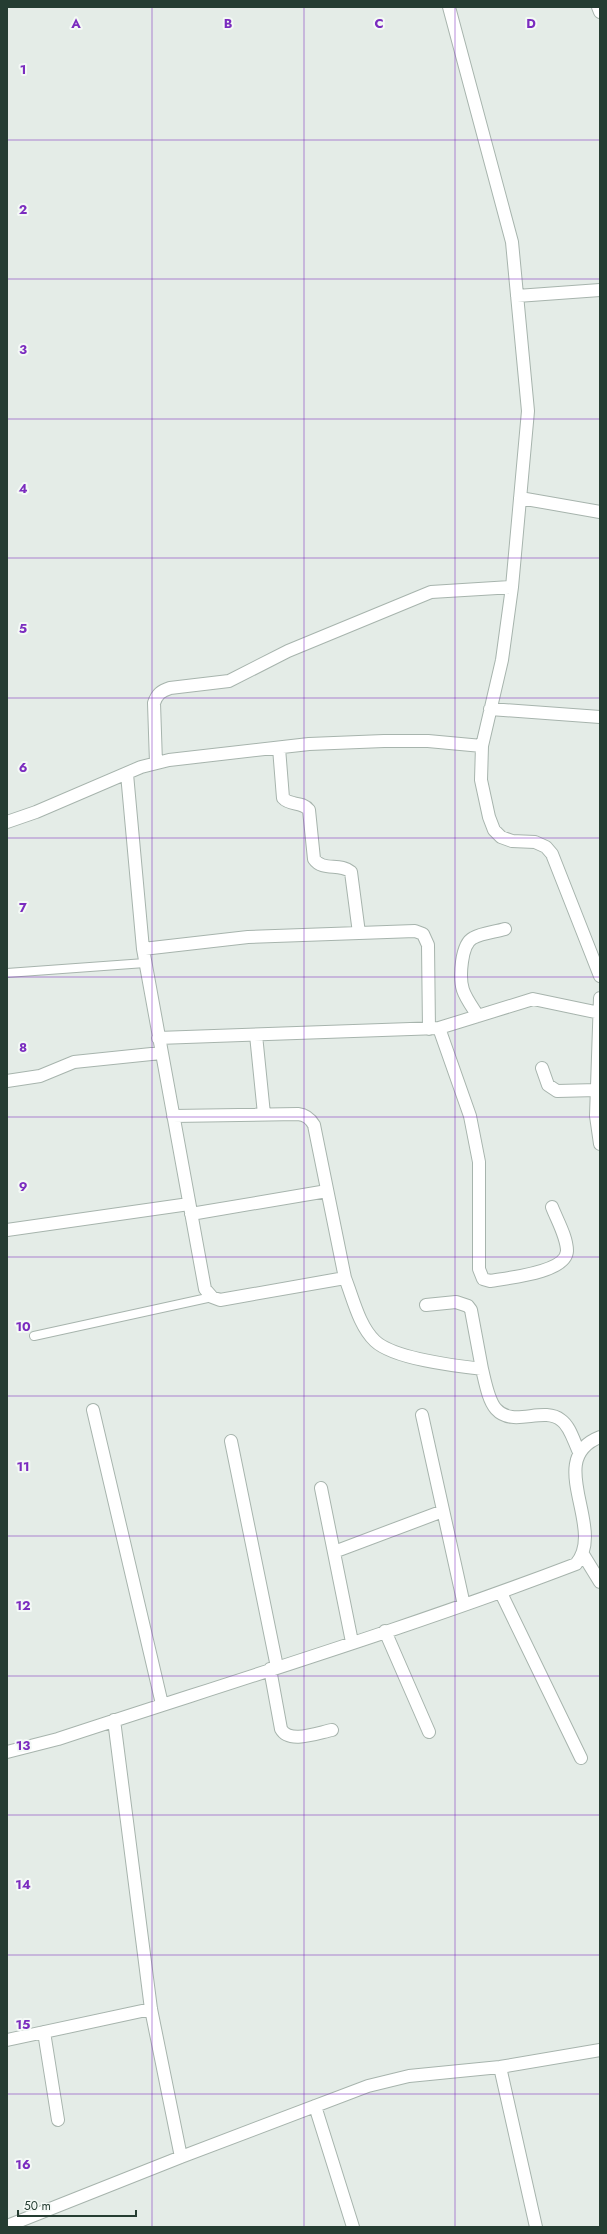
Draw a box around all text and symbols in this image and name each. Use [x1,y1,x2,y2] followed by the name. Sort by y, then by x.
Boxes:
[70,14,81,33] text: A
[224,14,233,33] text: B
[374,14,384,33] text: C
[526,14,536,33] text: D
[20,60,26,79] text: 1
[19,200,27,219] text: 2
[19,340,27,359] text: 3
[18,479,28,498] text: 4
[19,619,27,638] text: 5
[19,758,28,777] text: 6
[19,898,27,917] text: 7
[19,1038,27,1057] text: 8
[19,1177,28,1196] text: 9
[15,1317,31,1336] text: 10
[16,1457,30,1476] text: 11
[15,1596,31,1615] text: 12
[16,1736,30,1755] text: 13
[15,1875,31,1894] text: 14
[15,2015,31,2034] text: 15
[15,2155,31,2174] text: 16
[18,2192,136,2218] scale bar
[24,2197,51,2215] text: 50 m

